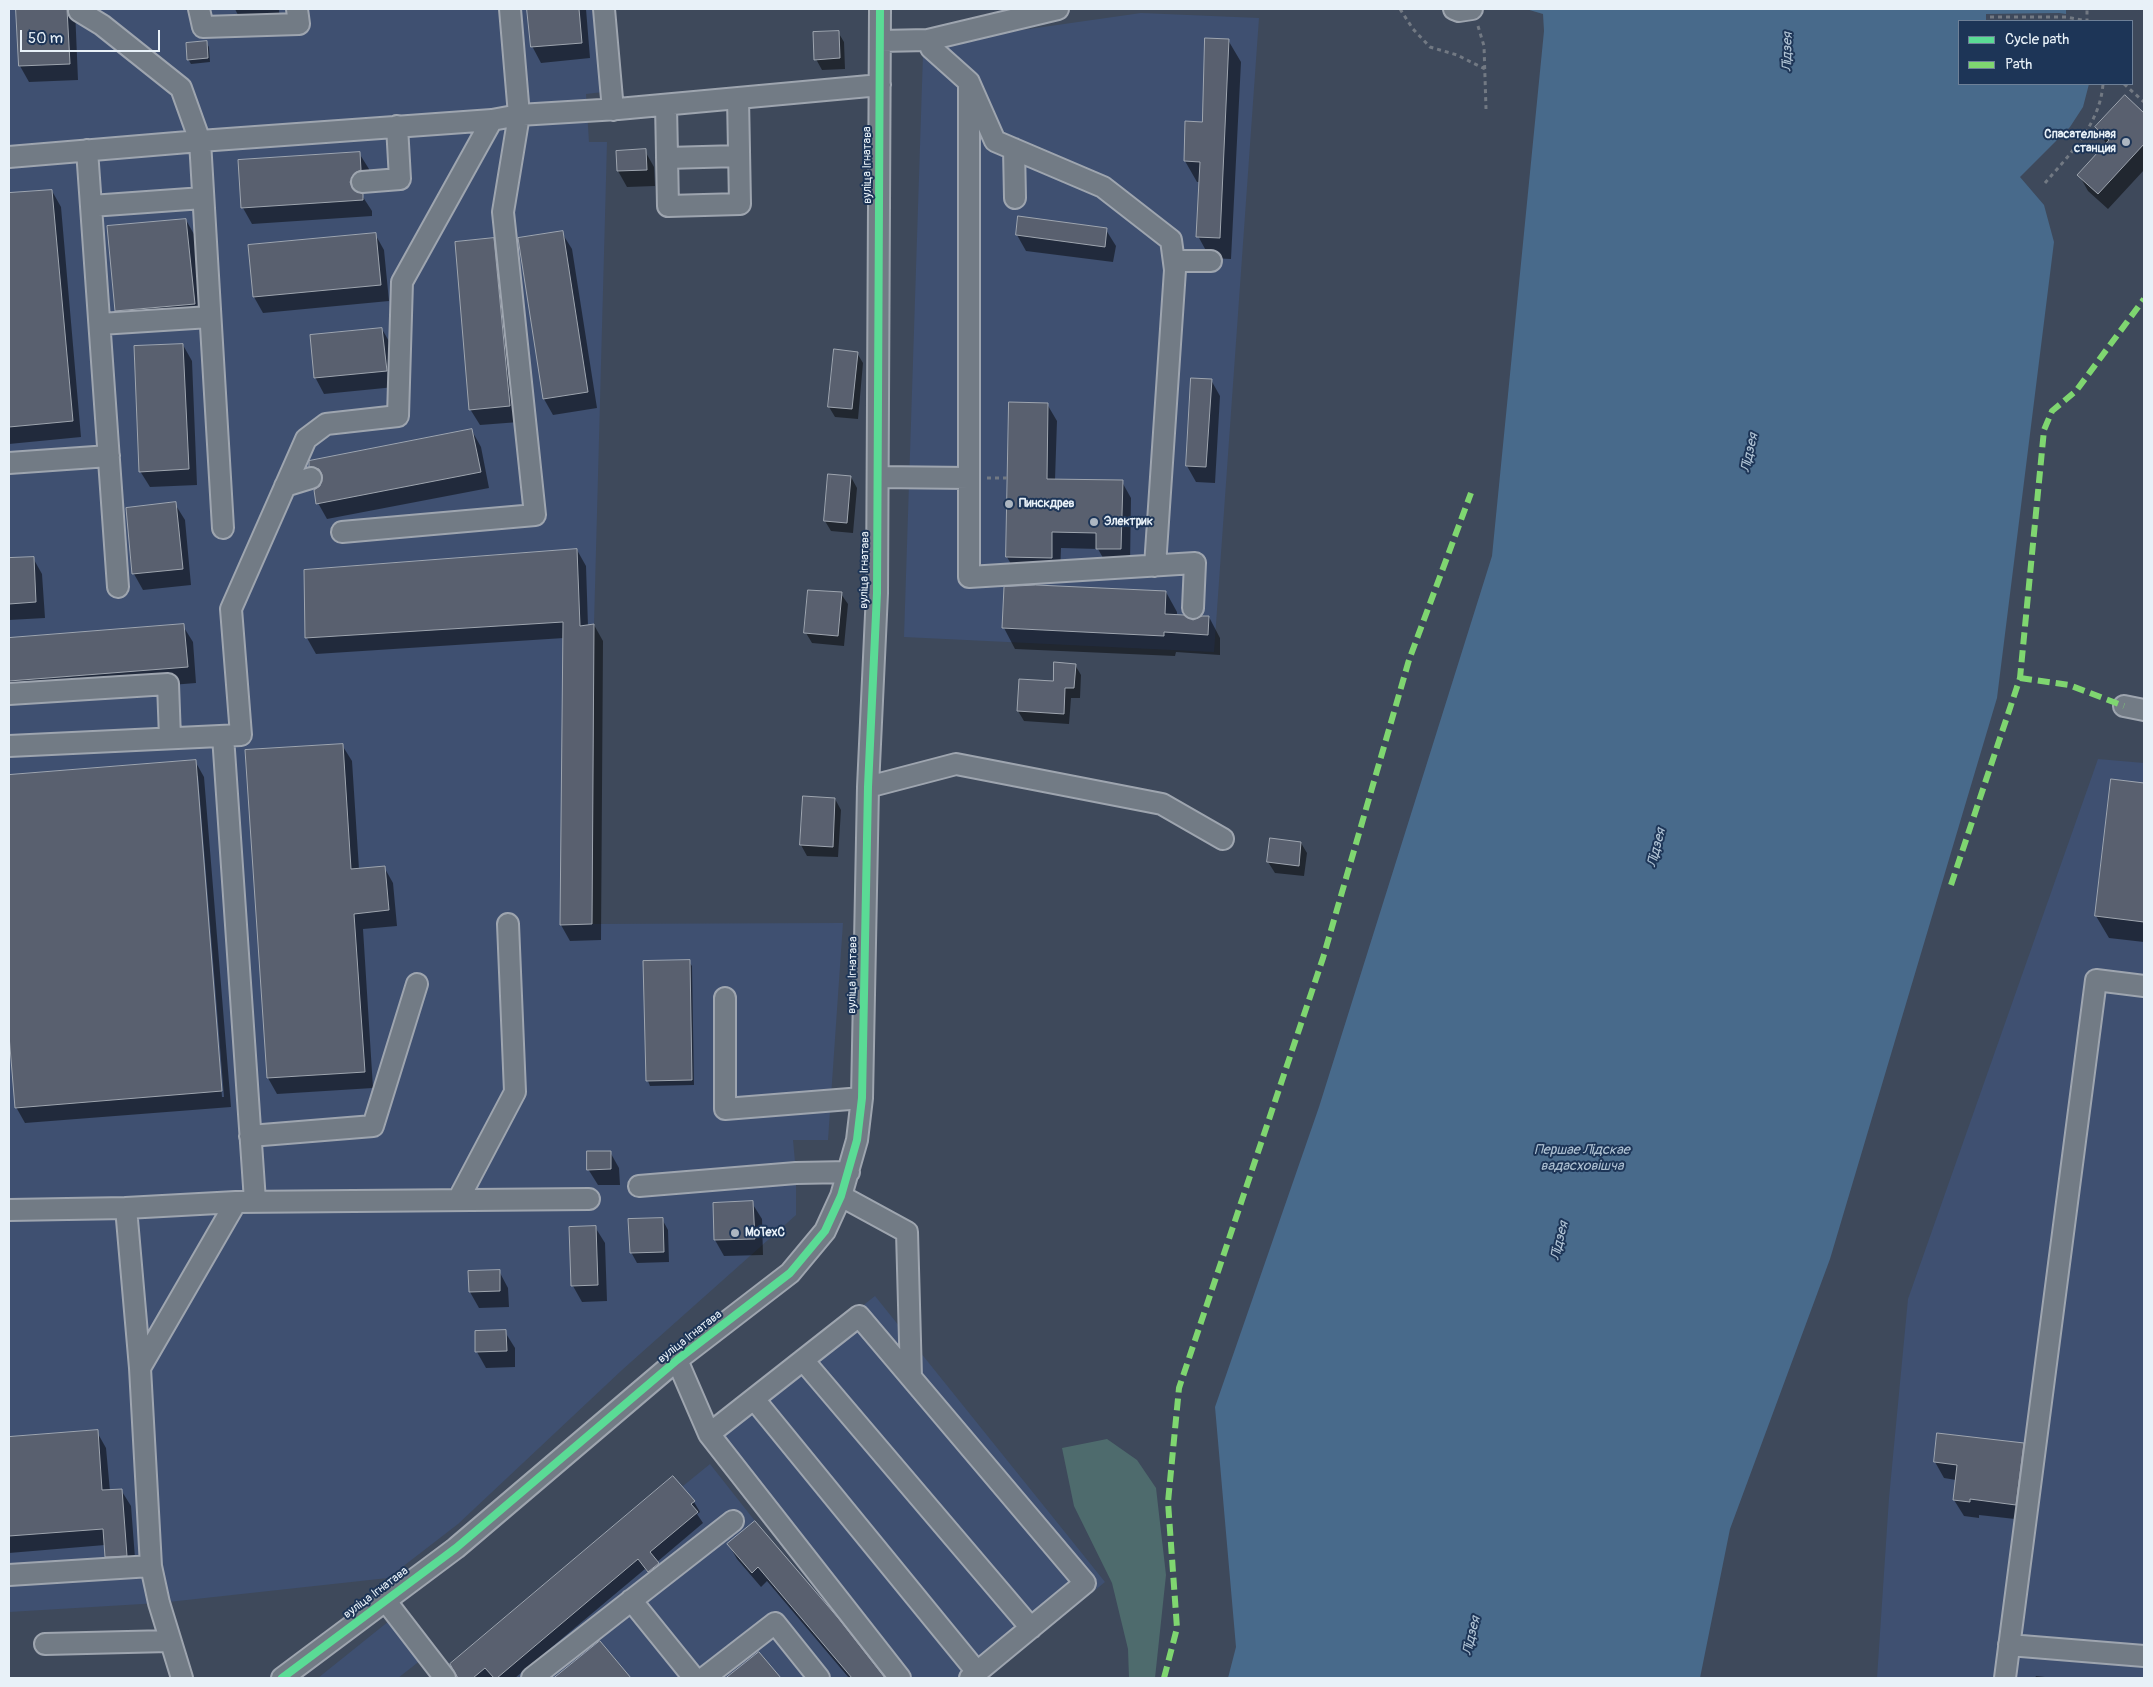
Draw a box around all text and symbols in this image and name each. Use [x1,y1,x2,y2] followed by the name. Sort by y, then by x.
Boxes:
[22,20,162,52] scale bar
[1958,20,2133,85] legend
[28,29,63,48] text: 50 m
[2005,30,2069,49] text: Cycle path
[1779,32,1797,72] water label: Лідзея
[2005,55,2032,74] text: Path
[861,126,875,204] street label: вуліца Ігнатава
[2044,128,2116,156] place label: Спасательная станция
[2120,136,2132,148] marker: Спасательная станция
[1738,432,1762,474] water label: Лідзея
[1019,497,1074,511] place label: Пинскдрев
[1003,498,1015,510] marker: Пинскдрев
[1104,515,1153,529] place label: Электрик
[1088,516,1100,528] marker: Электрик
[857,531,873,609] street label: вуліца Ігнатава
[1644,827,1670,869] water label: Лідзея
[845,936,861,1014] street label: вуліца Ігнатава
[1534,1142,1630,1174] water label: Першае Лідскае вадасховішча
[1547,1220,1573,1262] water label: Лідзея
[745,1226,785,1240] place label: MoTexC
[729,1227,741,1239] marker: MoTexC
[655,1308,725,1366] street label: вуліца Ігнатава
[341,1564,411,1622] street label: вуліца Ігнатава
[1459,1615,1485,1657] water label: Лідзея

